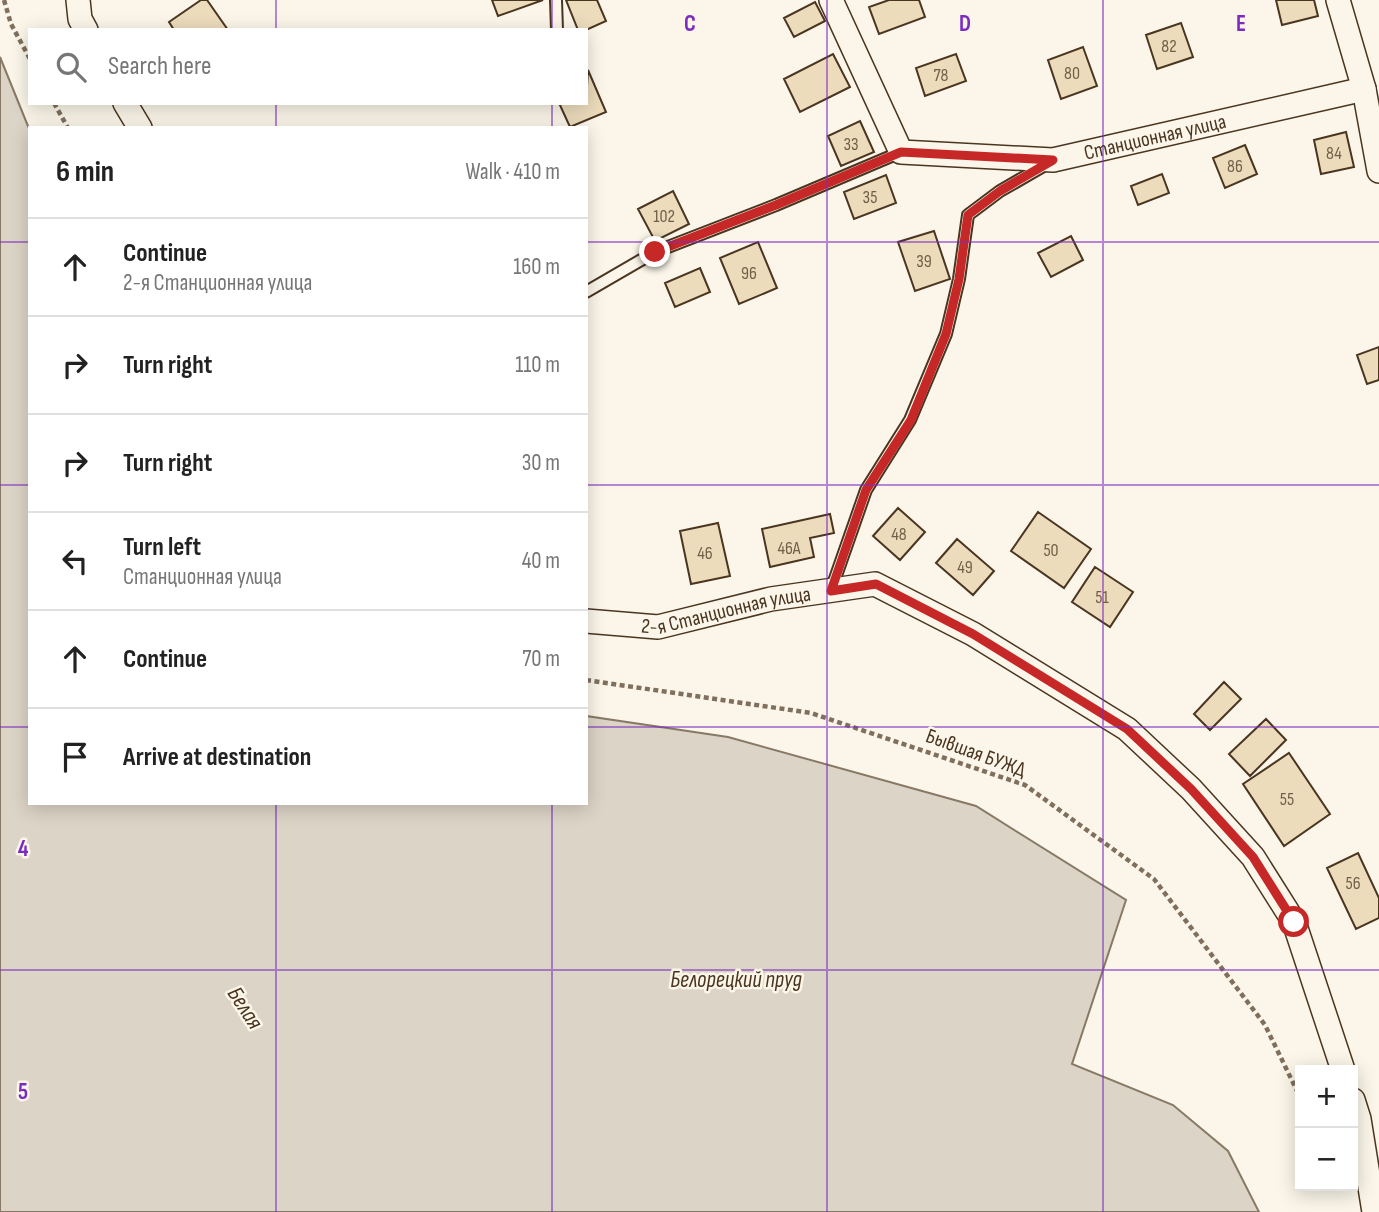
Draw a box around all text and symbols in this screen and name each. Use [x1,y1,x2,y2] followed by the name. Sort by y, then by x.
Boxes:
[684,10,696,38] text: C
[959,10,971,38] text: D
[1236,10,1246,38] text: E
[28,28,588,105] search box
[1161,36,1177,57] house number: 82
[52,48,90,86] icon: search
[108,51,211,82] text: Search here
[1064,63,1080,84] house number: 80
[933,65,949,86] house number: 78
[1081,108,1228,165] street label: Станционная улица
[843,134,859,155] house number: 33
[1326,143,1342,164] house number: 84
[56,154,114,190] text: 6 min
[1227,156,1243,177] house number: 86
[465,158,560,186] text: Walk · 410 m
[863,187,877,208] house number: 35
[653,206,675,227] house number: 102
[639,236,670,267] route end
[123,238,207,269] text: Continue
[56,248,94,286] icon: ahead
[916,251,932,272] house number: 39
[513,253,560,281] text: 160 m
[741,263,757,284] house number: 96
[123,269,312,297] text: 2-я Станционная улица
[56,346,94,384] icon: right
[123,350,212,381] text: Turn right
[515,351,560,379] text: 110 m
[56,444,94,482] icon: right
[123,448,212,479] text: Turn right
[522,449,560,477] text: 30 m
[891,524,907,545] house number: 48
[123,532,201,563] text: Turn left
[777,538,801,559] house number: 46А
[1043,540,1059,561] house number: 50
[56,542,94,580] icon: left
[697,543,713,564] house number: 46
[522,547,560,575] text: 40 m
[957,557,973,578] house number: 49
[123,563,282,591] text: Станционная улица
[640,581,812,639] street label: 2-я Станционная улица
[1095,587,1109,608] house number: 51
[56,640,94,678] icon: ahead
[123,644,207,675] text: Continue
[522,645,560,673] text: 70 m
[923,723,1029,783] street label: Бывшая БУЖД
[56,738,94,776] icon: arrive
[123,742,311,773] text: Arrive at destination
[1280,789,1294,810] house number: 55
[18,835,29,863] text: 4
[1345,873,1361,894] house number: 56
[1278,906,1309,937] route start
[670,966,803,994] water label: Белорецкий пруд
[221,981,269,1035] water label: Белая
[1295,1065,1358,1191] map controls
[1295,1065,1358,1128] button: +
[18,1078,28,1106] text: 5
[1295,1128,1358,1191] button: −

